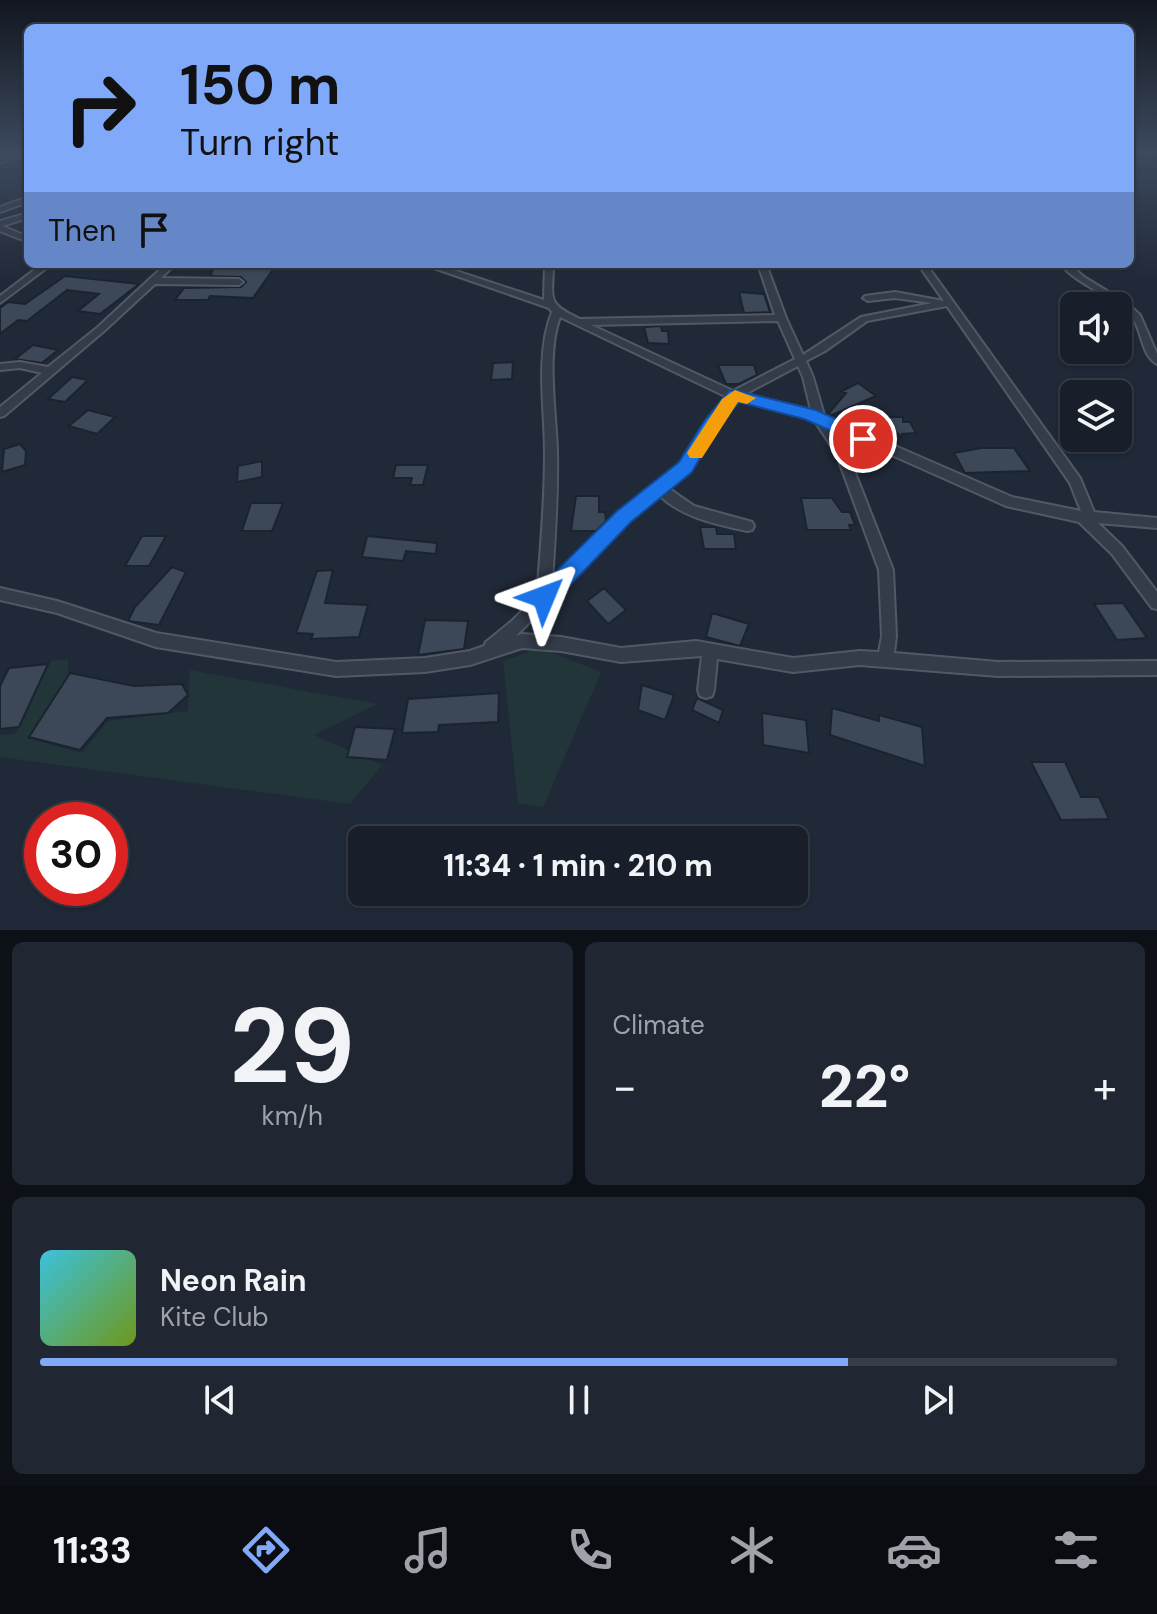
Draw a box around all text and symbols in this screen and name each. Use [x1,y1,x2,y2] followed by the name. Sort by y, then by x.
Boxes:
[180,48,341,121] text: 150 m
[48,56,152,160] icon: right
[180,119,339,166] text: Turn right
[132,208,176,252] icon: arrive
[48,211,116,250] text: Then
[1060,292,1132,452] map controls
[1060,292,1132,364] button: sound
[1060,380,1132,452] button: layers
[829,405,897,473] pin
[841,417,885,461] icon: arrive
[502,555,586,639] position arrow
[24,802,128,906] speed limit sign: 30
[443,846,713,885] text: 11:34 · 1 min · 210 m
[229,979,355,1114] text: 29
[613,1008,705,1042] text: Climate
[819,1047,910,1126] text: 22°
[613,1058,637,1116] text: −
[1093,1058,1117,1116] text: +
[262,1099,323,1133] text: km/h
[160,1261,306,1300] text: Neon Rain
[160,1300,269,1334] text: Kite Club
[198,1378,242,1422] icon: previous
[557,1378,601,1422] icon: pause
[916,1378,960,1422] icon: next
[238,1522,294,1578] icon: directions
[400,1522,456,1578] icon: music
[562,1522,618,1578] icon: phone
[724,1522,780,1578] icon: climate
[886,1522,942,1578] icon: car
[1048,1522,1104,1578] icon: filters
[53,1527,132,1574] text: 11:33

